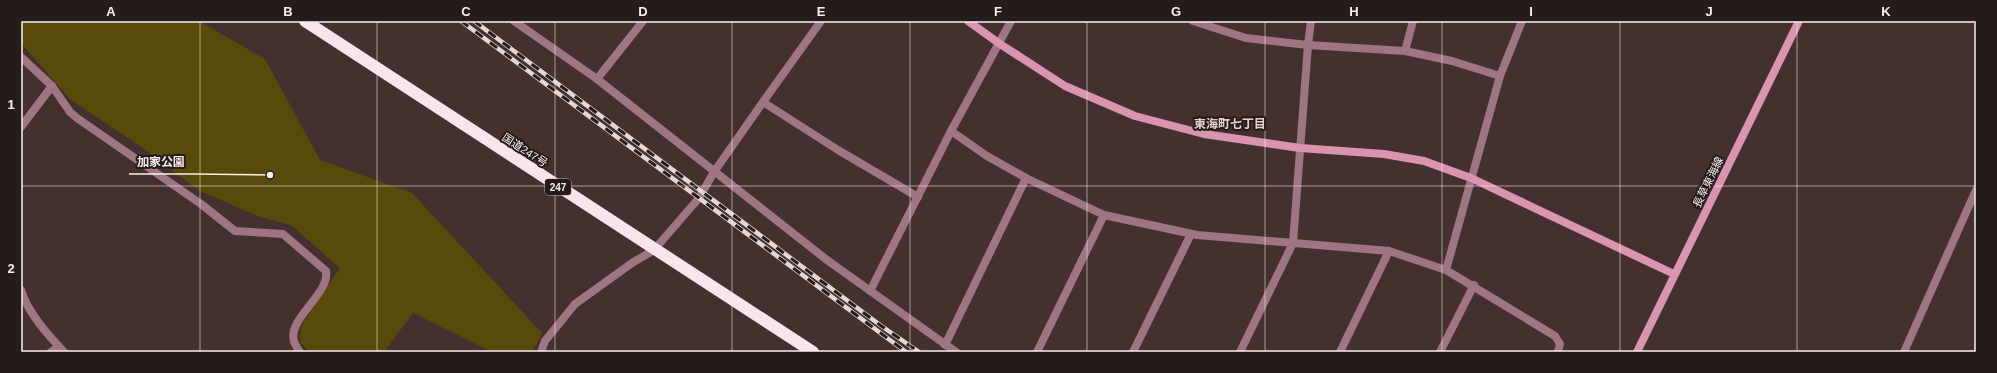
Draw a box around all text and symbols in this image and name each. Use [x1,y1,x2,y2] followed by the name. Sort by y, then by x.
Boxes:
[106,4,116,19] text: A
[283,4,293,19] text: B
[461,4,471,19] text: C
[638,4,648,19] text: D
[817,4,826,19] text: E
[994,4,1002,19] text: F
[1171,4,1181,19] text: G
[1349,4,1359,19] text: H
[1529,4,1533,19] text: I
[1705,4,1713,19] text: J
[1881,4,1891,19] text: K
[7,97,15,112] text: 1
[1194,117,1266,131] district label: 東海町七丁目
[500,131,550,169] street label: 国道247号
[129,150,193,174] callout: 加家公園
[137,155,185,169] text: 加家公園
[1691,155,1725,209] street label: 長草東海線
[545,179,571,195] road number: 247
[7,261,15,276] text: 2

